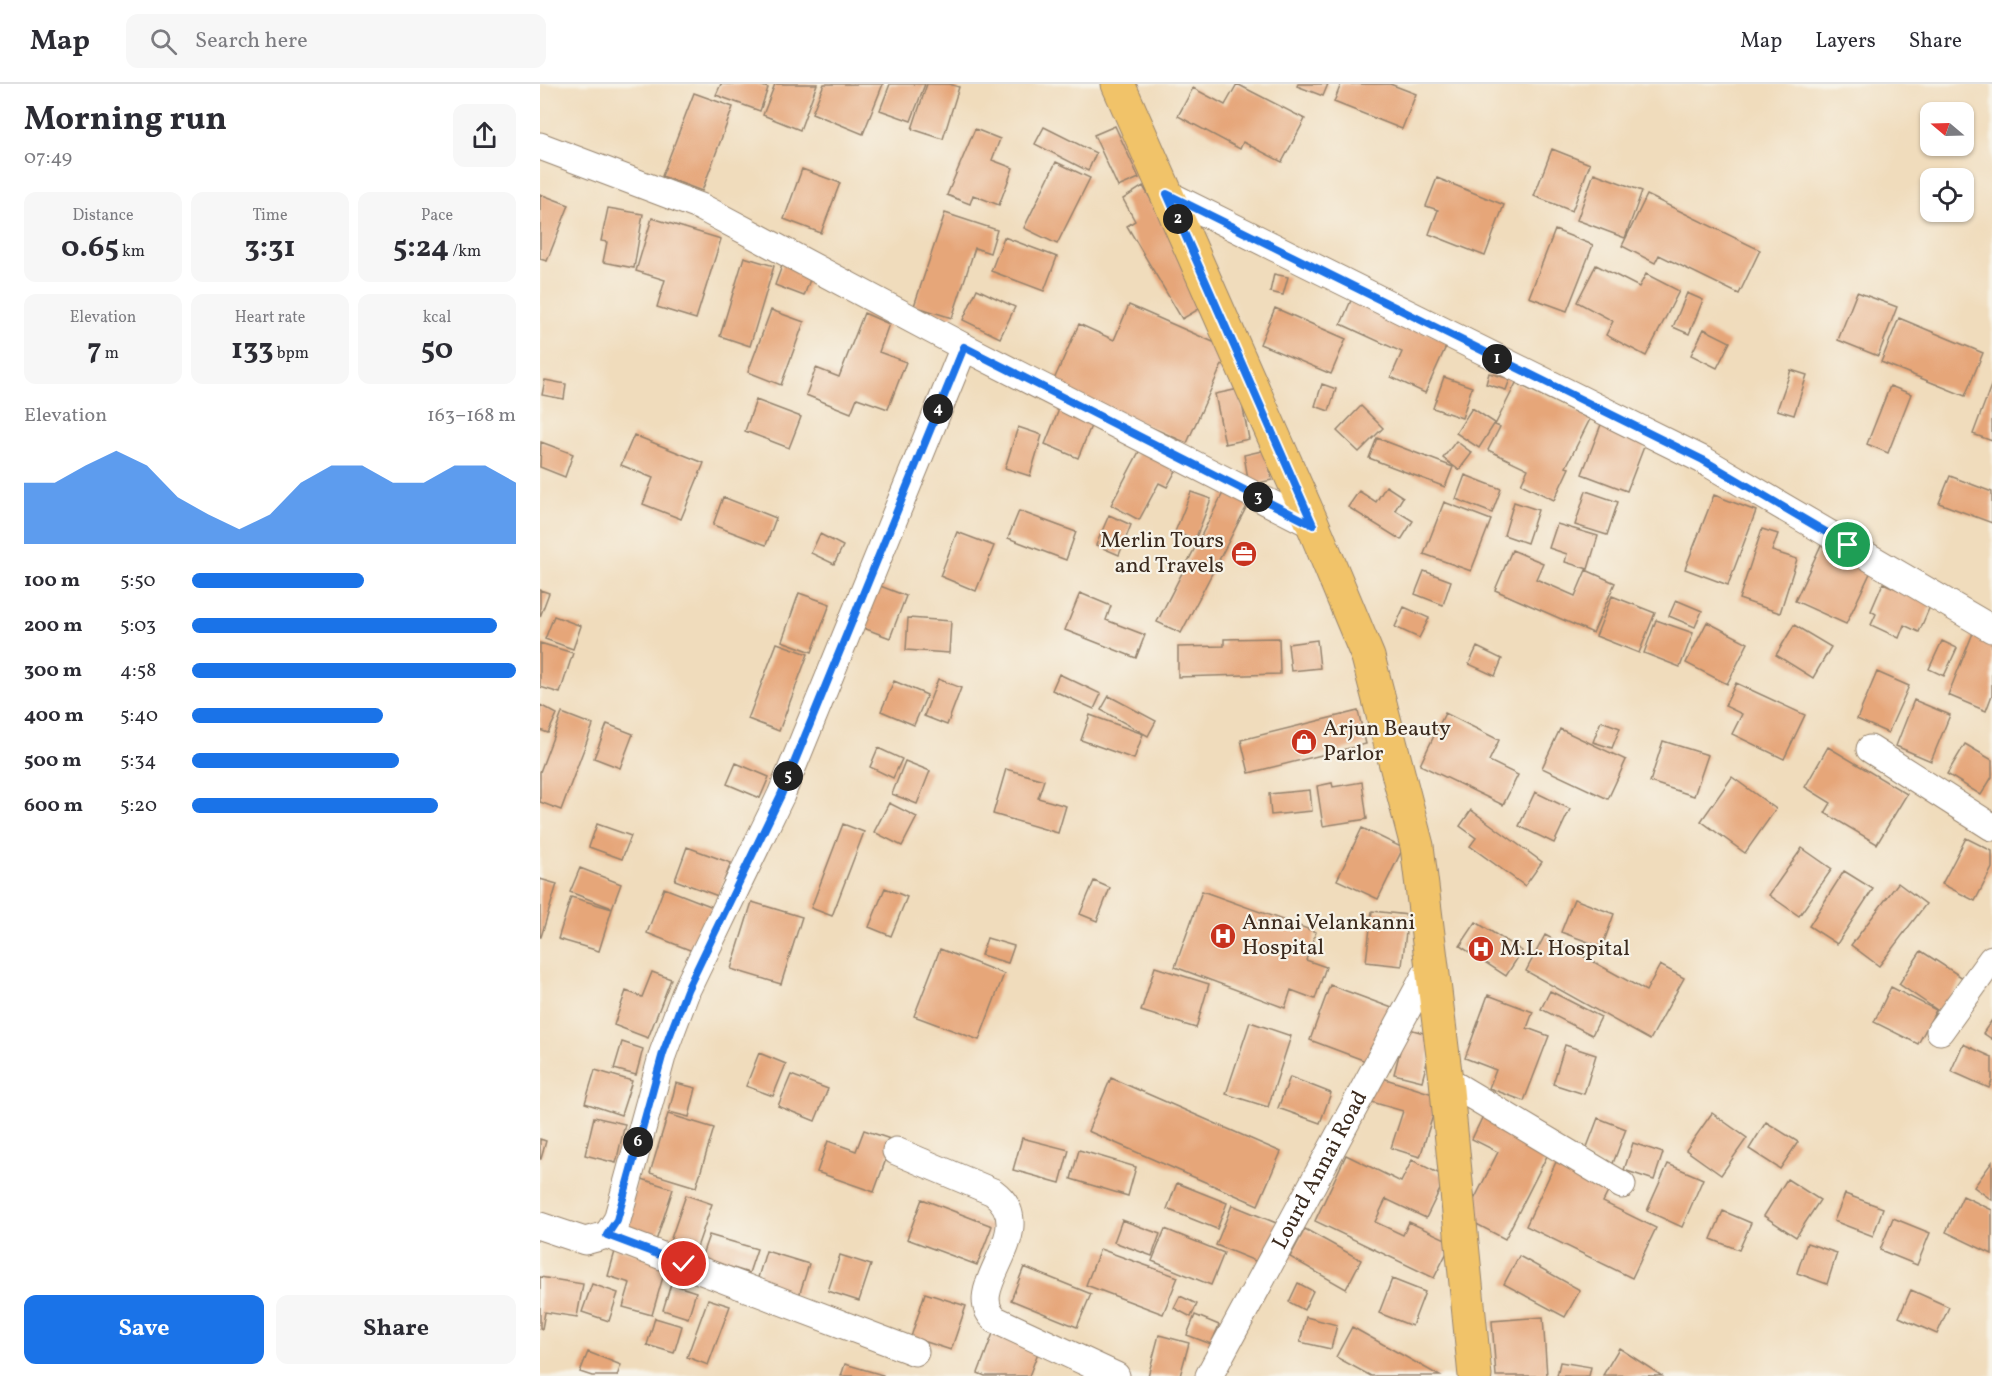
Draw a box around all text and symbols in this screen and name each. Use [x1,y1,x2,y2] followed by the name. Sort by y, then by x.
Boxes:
[126,14,546,68] search box
[30,22,90,61] text: Map
[147,25,180,58] icon: search
[195,26,308,57] text: Search here
[1740,27,1782,56] text: Map
[1815,27,1876,56] text: Layers
[1909,27,1962,56] text: Share
[24,98,227,144] text: Morning run
[1920,102,1974,156] north arrow
[1920,102,1974,222] map controls
[453,104,516,167] button: share
[24,144,72,172] text: 07:49
[1920,168,1974,222] button: locate
[1163,204,1193,234] pin: 2
[72,205,134,227] text: Distance
[252,205,288,227] text: Time
[421,205,453,227] text: Pace
[1174,208,1182,230] text: 2
[61,227,119,269] text: 0.65
[244,227,296,269] text: 3:31
[393,227,449,269] text: 5:24
[119,241,145,263] text: km
[449,241,481,263] text: /km
[70,307,136,329] text: Elevation
[235,307,305,329] text: Heart rate
[423,307,451,329] text: kcal
[87,329,101,371] text: 7
[231,329,274,371] text: 133
[421,329,453,371] text: 50
[101,343,119,365] text: m
[274,343,309,365] text: bpm
[1482,344,1512,374] pin: 1
[1494,348,1500,370] text: 1
[923,394,953,424] pin: 4
[933,398,943,420] text: 4
[24,402,107,430] text: Elevation
[427,402,516,430] text: 163–168 m
[1243,482,1273,512] pin: 3
[1254,486,1262,508] text: 3
[1822,519,1873,570] pin
[1100,526,1224,582] place label: Merlin Tours and Travels
[1831,528,1864,561] icon: arrive
[1229,539,1259,569] office icon: Merlin Tours and Travels
[24,567,80,595] text: 100 m
[120,567,156,595] text: 5:50
[24,612,82,640] text: 200 m
[120,612,156,640] text: 5:03
[24,657,82,685] text: 300 m
[120,657,156,685] text: 4:58
[24,702,84,730] text: 400 m
[120,702,158,730] text: 5:40
[1323,714,1451,770] place label: Arjun Beauty Parlor
[1289,727,1319,757] shop icon: Arjun Beauty Parlor
[24,747,82,775] text: 500 m
[120,747,157,775] text: 5:34
[773,761,803,791] pin: 5
[784,765,792,787] text: 5
[24,792,83,820] text: 600 m
[120,792,157,820] text: 5:20
[1242,908,1415,964] place label: Annai Velankanni Hospital
[1208,921,1238,951] hospital icon: Annai Velankanni Hospital
[1466,934,1496,964] hospital icon: M.L. Hospital
[1500,934,1630,965] place label: M.L. Hospital
[1265,1085,1376,1255] street label: Lourd Annai Road
[623,1127,653,1157] pin: 6
[634,1131,642,1153] text: 6
[658,1238,709,1289] pin
[667,1247,700,1280] icon: check
[24,1295,264,1364] button: Save
[276,1295,516,1364] button: Share

